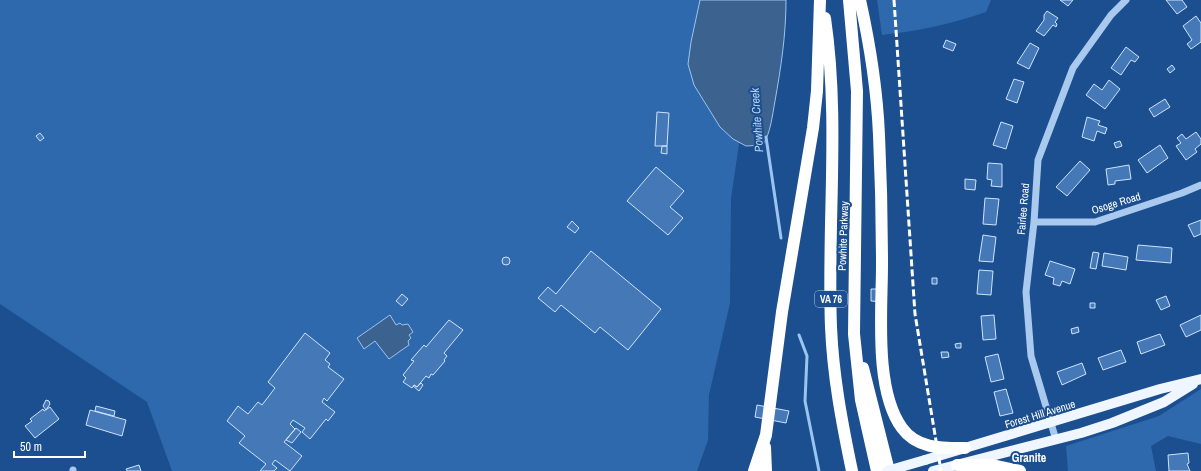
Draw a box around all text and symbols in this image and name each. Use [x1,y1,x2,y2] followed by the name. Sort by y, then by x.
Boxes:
[747,86,767,153] water label: Powhite Creek
[1014,183,1032,235] street label: Fairlee Road
[1090,189,1142,217] street label: Osoge Road
[835,200,851,271] street label: Powhite Parkway
[815,291,847,307] road number: VA 76
[1003,397,1077,431] street label: Forest Hill Avenue
[14,433,85,459] scale bar
[20,439,42,455] text: 50 m
[1012,450,1047,466] district label: Granite

